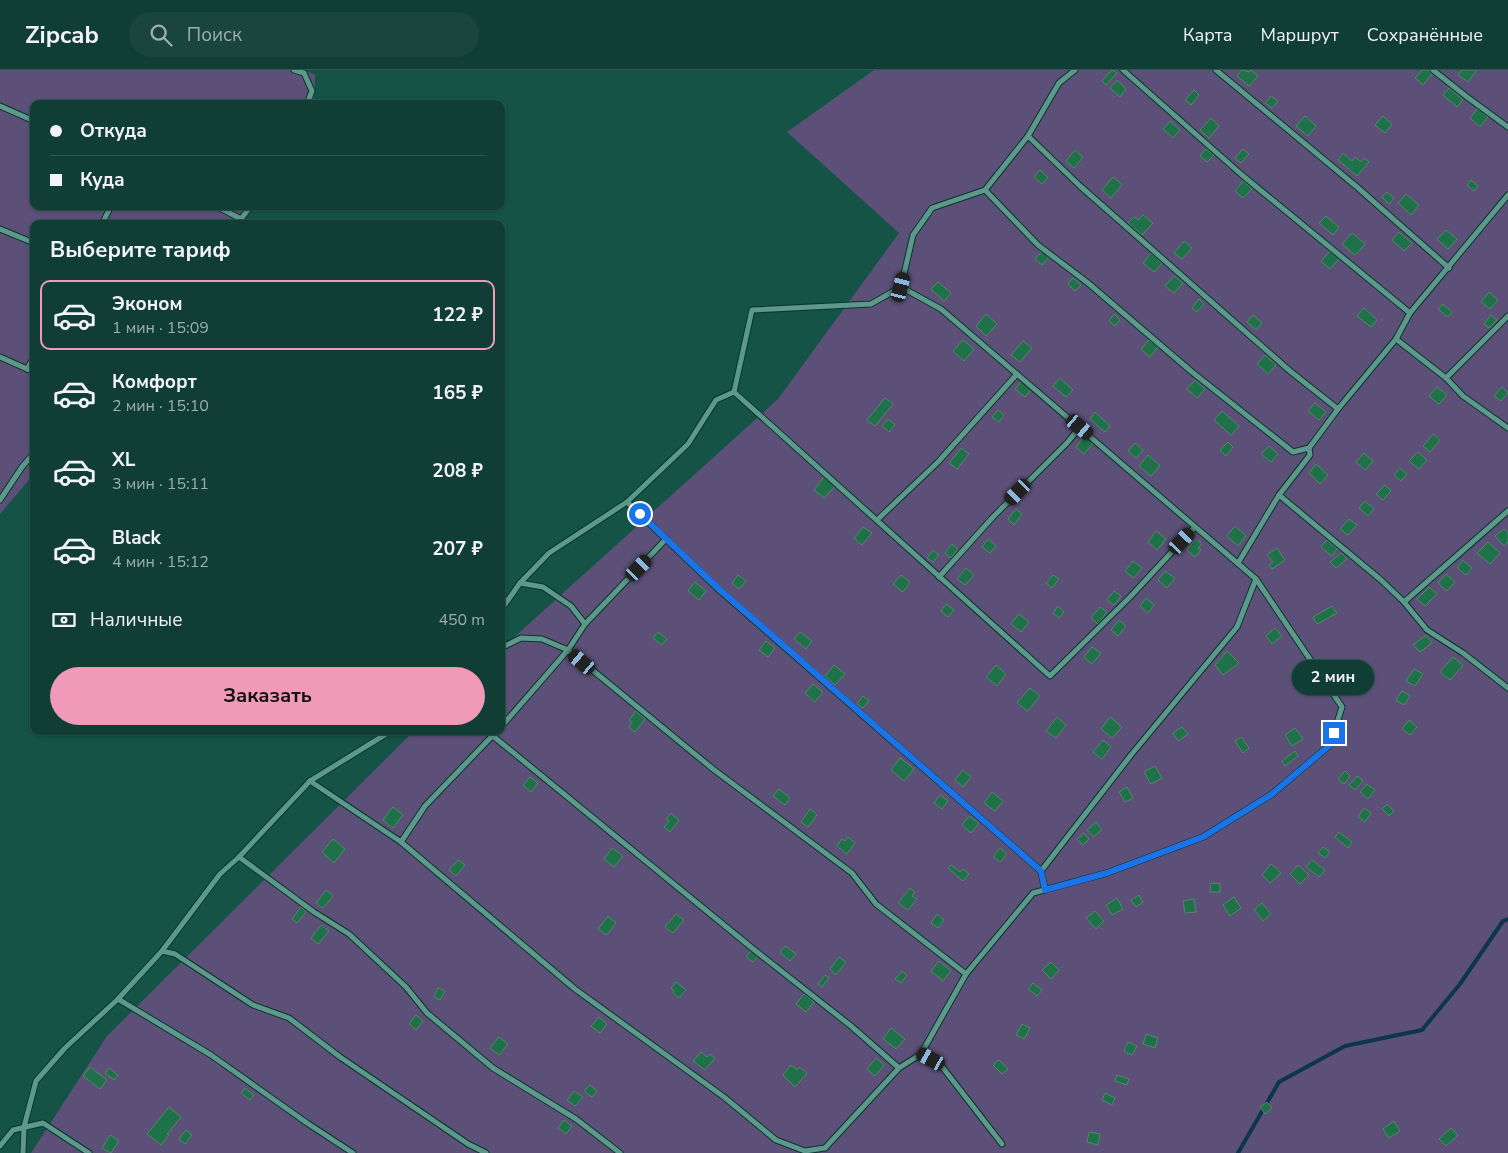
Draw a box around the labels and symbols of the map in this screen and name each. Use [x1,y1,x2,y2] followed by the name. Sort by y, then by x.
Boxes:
[890,271,911,303] car
[1063,412,1096,442] car
[1002,476,1033,508] car
[629,503,651,525] route start
[1166,525,1197,557] car
[623,552,654,584] car
[565,647,598,677] car
[1293,660,1375,696] callout: 2 мин
[1323,722,1345,744] route end
[914,1045,947,1073] car

